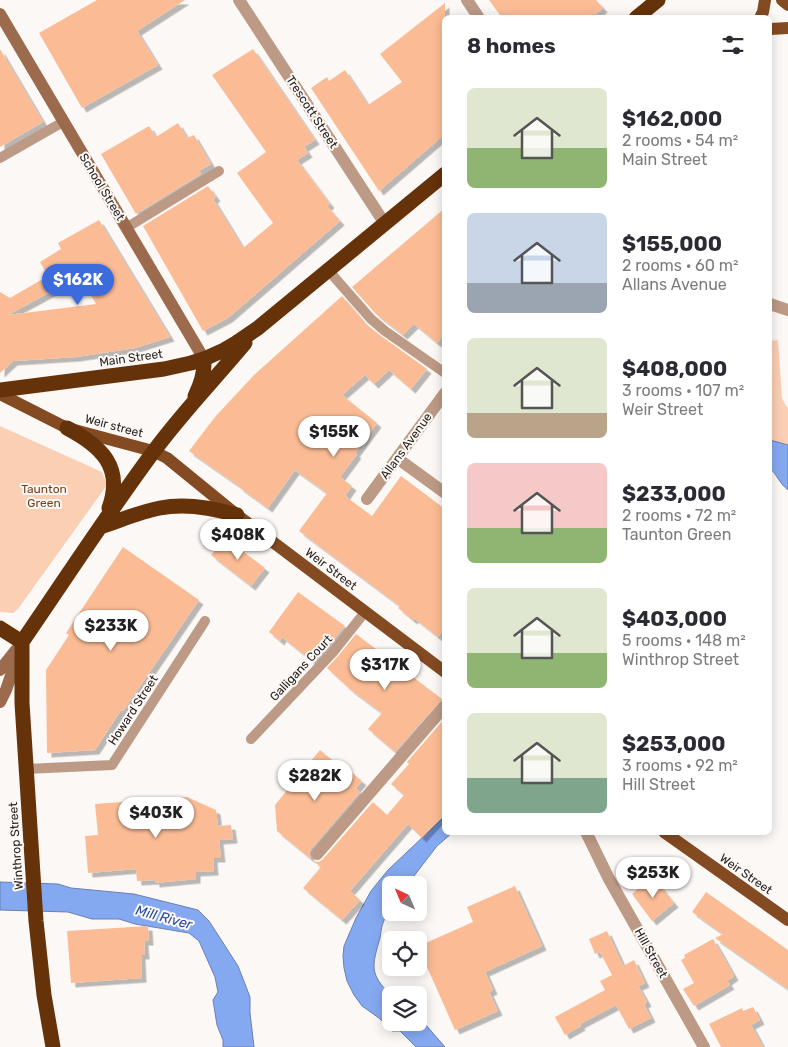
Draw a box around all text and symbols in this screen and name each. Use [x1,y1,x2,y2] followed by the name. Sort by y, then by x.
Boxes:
[719,31,747,59] icon: filters
[467,33,556,58] text: 8 homes
[283,73,341,151] street label: Trescott Street
[622,106,722,131] text: $162,000
[507,108,567,168] icon: home
[622,131,738,150] text: 2 rooms · 54 m²
[622,150,707,169] text: Main Street
[76,151,128,223] street label: School Street
[622,231,722,256] text: $155,000
[507,233,567,293] icon: home
[622,256,739,275] text: 2 rooms · 60 m²
[43,264,113,306] pin: $162K
[53,270,103,289] text: $162K
[622,275,727,294] text: Allans Avenue
[98,347,164,369] street label: Main Street
[622,356,727,381] text: $408,000
[507,358,567,418] icon: home
[622,381,744,400] text: 3 rooms · 107 m²
[622,400,703,419] text: Weir Street
[377,410,435,482] street label: Allans Avenue
[83,412,145,441] street label: Weir street
[299,416,369,458] pin: $155K
[309,422,359,441] text: $155K
[622,481,726,506] text: $233,000
[21,482,67,510] park label: Taunton Green
[507,483,567,543] icon: home
[622,506,736,525] text: 2 rooms · 72 m²
[203,518,273,561] pin: $408K
[211,525,265,544] text: $408K
[622,525,731,544] text: Taunton Green
[302,545,360,593] street label: Weir Street
[622,606,727,631] text: $403,000
[507,608,567,668] icon: home
[76,610,146,652] pin: $233K
[85,616,137,635] text: $233K
[622,631,746,650] text: 5 rooms · 148 m²
[267,632,335,704] street label: Galligans Court
[350,648,420,691] pin: $317K
[622,650,739,669] text: Winthrop Street
[361,655,409,674] text: $317K
[105,672,161,748] street label: Howard Street
[622,731,726,756] text: $253,000
[507,733,567,793] icon: home
[622,756,738,775] text: 3 rooms · 92 m²
[280,760,350,802] pin: $282K
[289,766,341,785] text: $282K
[622,775,695,794] text: Hill Street
[121,796,191,839] pin: $403K
[6,801,26,890] street label: Winthrop Street
[129,803,183,822] text: $403K
[717,851,775,897] street label: Weir Street
[618,856,688,899] pin: $253K
[627,863,679,882] text: $253K
[382,876,428,921] north arrow
[382,876,427,1031] map controls
[134,902,195,933] water label: Mill River
[632,926,671,981] street label: Hill Street
[382,931,427,976] button: locate
[382,986,427,1031] button: layers

